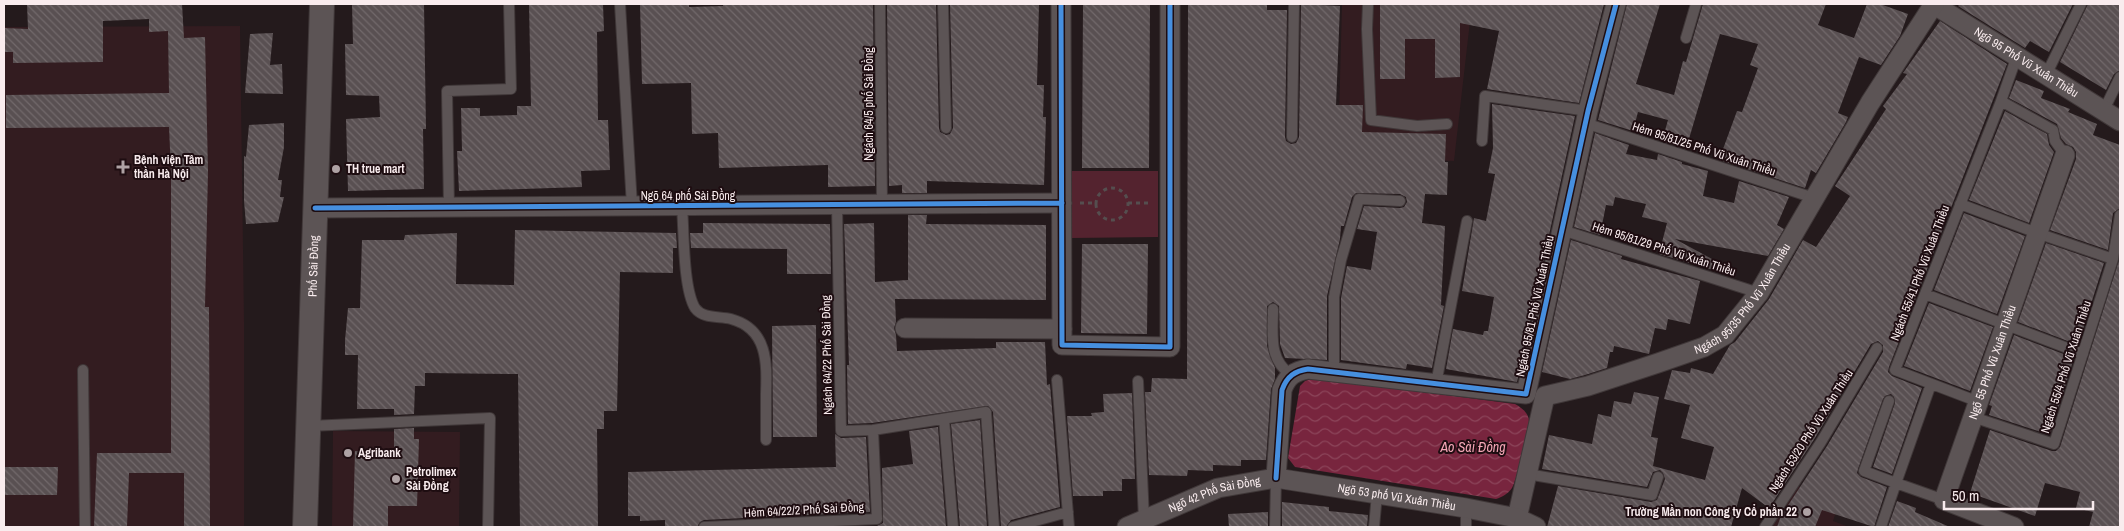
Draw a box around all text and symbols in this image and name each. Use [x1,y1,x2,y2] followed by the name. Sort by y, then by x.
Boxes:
[1971,24,2081,101] street label: Ngõ 95 Phố Vũ Xuân Thiều
[861,47,877,161] street label: Ngách 64/5 phố Sài Đồng
[1630,118,1778,180] street label: Hẻm 95/81/25 Phố Vũ Xuân Thiều
[134,152,204,182] place label: Bệnh viện Tâm thần Hà Nội
[116,160,130,174] marker: Bệnh viện Tâm thần Hà Nội
[346,161,405,177] place label: TH true mart
[330,163,342,175] marker: TH true mart
[641,188,736,204] street label: Ngõ 64 phố Sài Đồng
[1887,203,1953,343] street label: Ngách 55/41 Phố Vũ Xuân Thiều
[1590,218,1738,280] street label: Hẻm 95/81/29 Phố Vũ Xuân Thiều
[1512,234,1558,378] street label: Ngách 95/81 Phố Vũ Xuân Thiều
[304,235,322,297] street label: Phố Sài Đồng
[1692,240,1794,358] street label: Ngách 95/35 Phố Vũ Xuân Thiều
[818,294,836,415] street label: Ngách 64/22 Phố Sài Đồng
[2037,299,2095,435] street label: Ngách 55/4 Phố Vũ Xuân Thiều
[1965,303,2020,422] street label: Ngõ 55 Phố Vũ Xuân Thiều
[1765,366,1857,496] street label: Ngách 53/20 Phố Vũ Xuân Thiều
[1439,438,1506,456] water label: Ao Sài Đồng
[358,445,401,461] place label: Agribank
[342,447,354,459] marker: Agribank
[406,464,457,494] place label: Petrolimex Sài Đồng
[390,473,402,485] marker: Petrolimex Sài Đồng
[1166,473,1262,516] street label: Ngõ 42 Phố Sài Đồng
[1944,478,2093,510] scale bar
[1337,480,1457,514] street label: Ngõ 53 phố Vũ Xuân Thiều
[1952,485,1979,506] text: 50 m
[743,499,865,521] street label: Hẻm 64/22/2 Phố Sài Đồng
[1625,504,1798,520] place label: Trường Mần non Công ty Cổ phần 22
[1801,506,1813,518] marker: Trường Mần non Công ty Cổ phần 22

